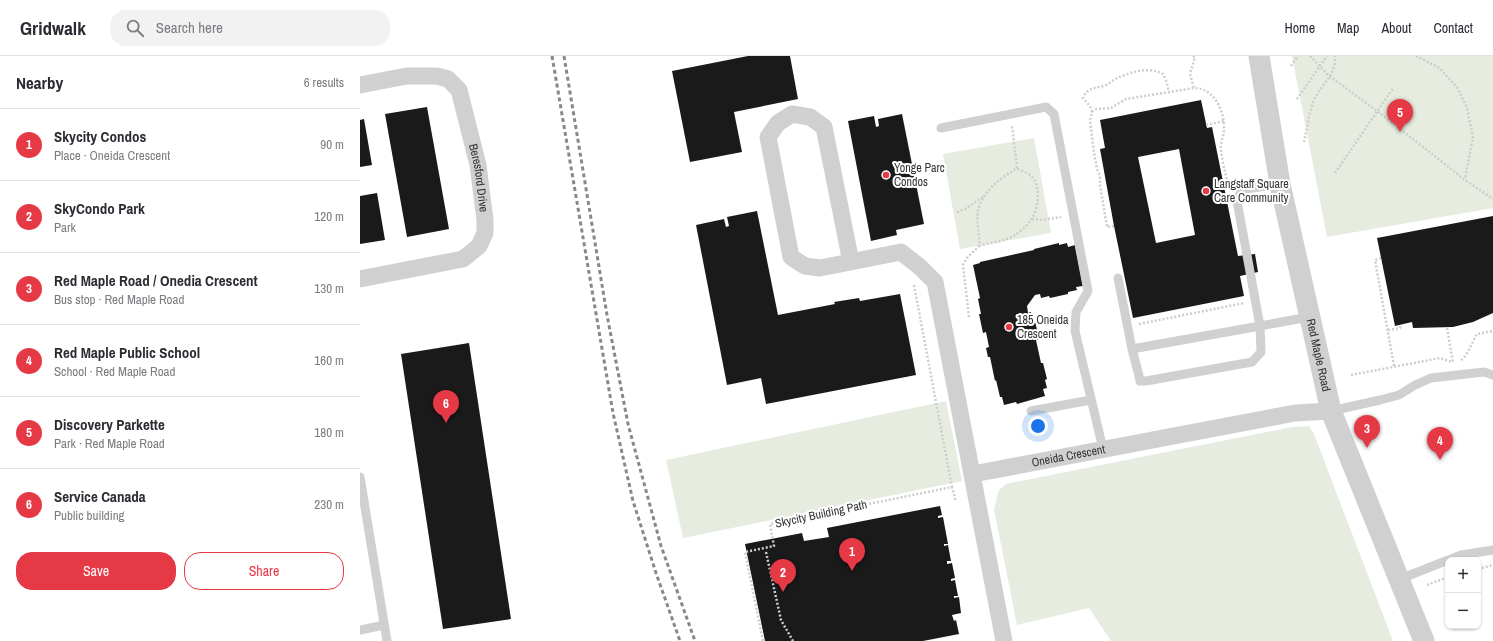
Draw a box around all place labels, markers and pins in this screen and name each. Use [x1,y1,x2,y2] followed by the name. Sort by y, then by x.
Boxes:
[1387,99,1413,132] pin: 5
[894,160,945,190] place label: Yonge Parc Condos
[881,170,891,180] marker: Yonge Parc Condos
[1214,176,1289,206] place label: Langstaff Square Care Community
[1201,186,1211,196] marker: Langstaff Square Care Community
[1017,312,1069,342] place label: 185 Oneida Crescent
[1004,322,1014,332] marker: 185 Oneida Crescent
[433,390,459,423] pin: 6
[1354,415,1380,448] pin: 3
[1427,427,1453,460] pin: 4
[839,538,865,571] pin: 1
[770,559,796,592] pin: 2

